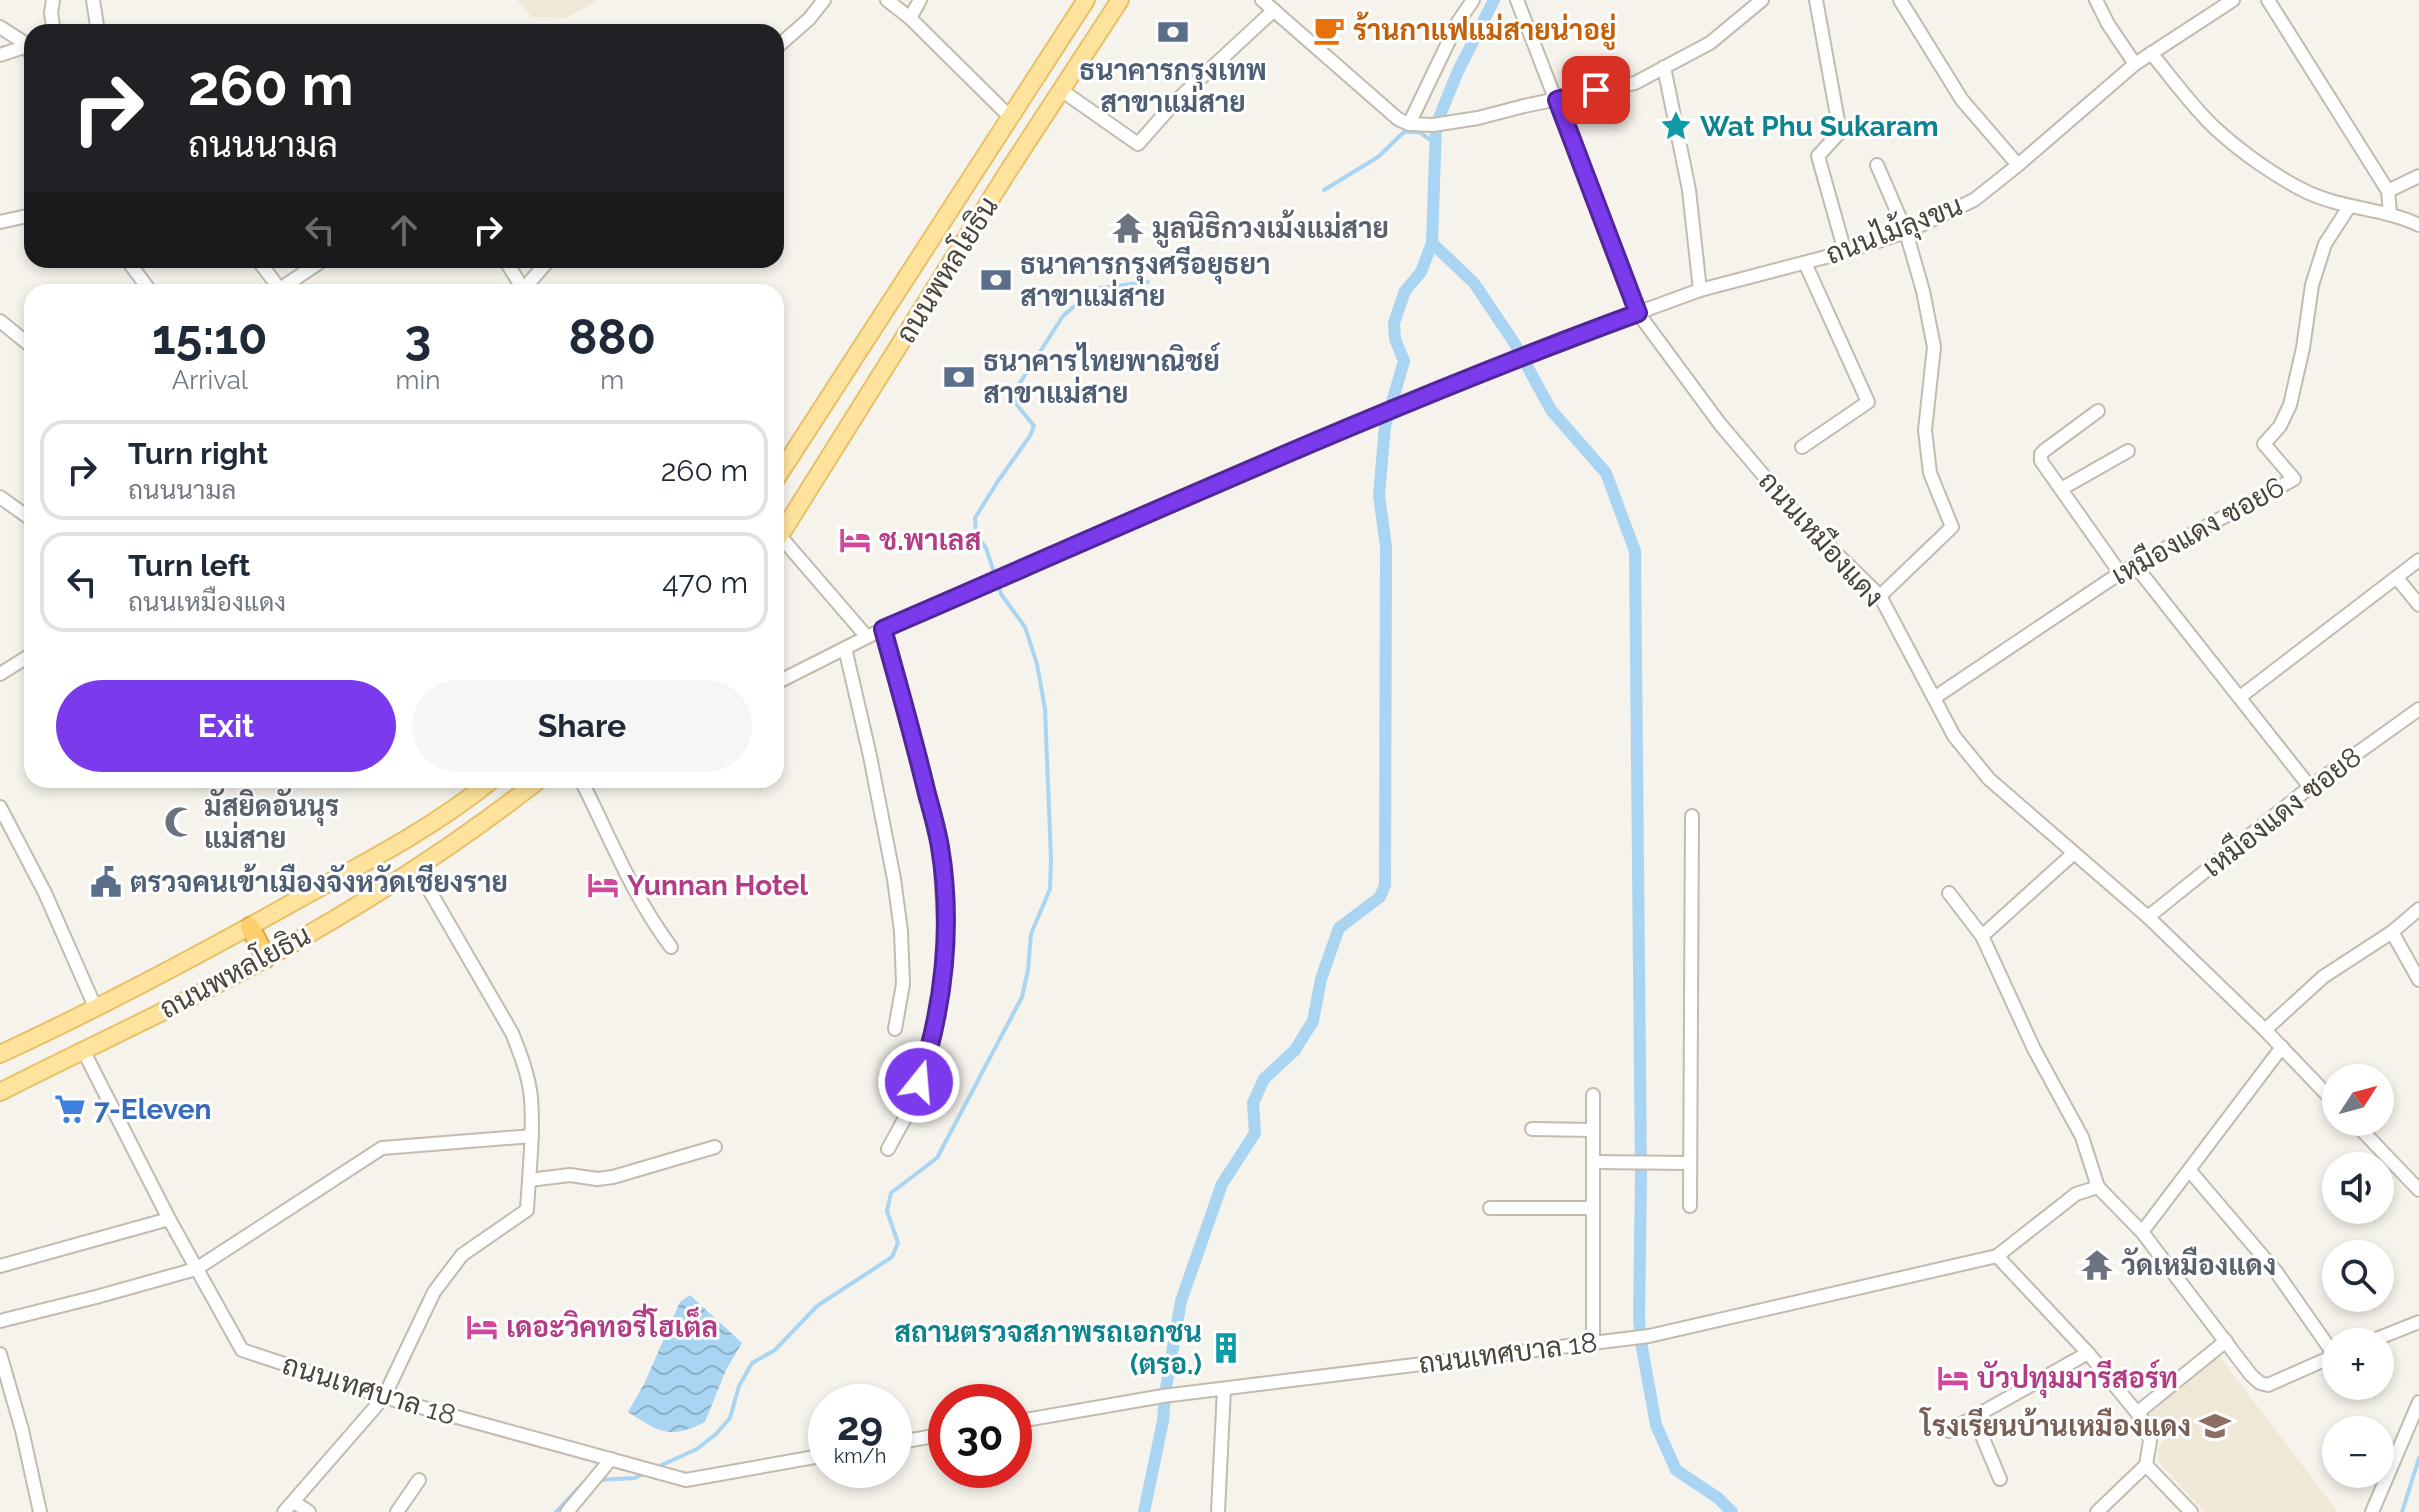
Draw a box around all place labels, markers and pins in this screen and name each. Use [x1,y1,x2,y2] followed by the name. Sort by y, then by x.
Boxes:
[1353,11,1617,50] place label: ร้านกาแฟแม่สายน่าอยู่
[1312,13,1346,47] cafe icon: ร้านกาแฟแม่สายน่าอยู่
[1156,15,1190,49] bank icon: ธนาคารกรุงเทพ สาขาแม่สาย
[1079,54,1267,119] place label: ธนาคารกรุงเทพ สาขาแม่สาย
[1562,56,1630,124] pin
[1659,109,1693,143] place icon: Wat Phu Sukaram
[1700,110,1939,143] place label: Wat Phu Sukaram
[1152,209,1389,248] place label: มูลนิธิกวงเม้งแม่สาย
[1111,211,1145,245] temple icon: มูลนิธิกวงเม้งแม่สาย
[1020,246,1270,313] place label: ธนาคารกรุงศรีอยุธยา สาขาแม่สาย
[979,263,1013,297] bank icon: ธนาคารกรุงศรีอยุธยา สาขาแม่สาย
[983,342,1221,410] place label: ธนาคารไทยพาณิชย์ สาขาแม่สาย
[942,360,976,394] bank icon: ธนาคารไทยพาณิชย์ สาขาแม่สาย
[838,523,872,557] hotel icon: ช.พาเลส
[879,524,981,557] place label: ช.พาเลส
[204,788,339,855] place label: มัสยิดอันนุร แม่สาย
[163,805,197,839] mosque icon: มัสยิดอันนุร แม่สาย
[130,863,508,899] place label: ตรวจคนเข้าเมืองจังหวัดเชียงราย
[89,865,123,899] public building icon: ตรวจคนเข้าเมืองจังหวัดเชียงราย
[586,868,620,902] hotel icon: Yunnan Hotel
[627,869,808,902] place label: Yunnan Hotel
[53,1092,87,1126] supermarket icon: 7-Eleven
[94,1093,211,1126] place label: 7-Eleven
[2121,1246,2276,1282] place label: วัดเหมืองแดง
[2080,1248,2114,1282] temple icon: วัดเหมืองแดง
[506,1303,718,1344] place label: เดอะวิคทอรี่โฮเต็ล
[465,1310,499,1344] hotel icon: เดอะวิคทอรี่โฮเต็ล
[894,1316,1202,1381] place label: สถานตรวจสภาพรถเอกชน (ตรอ.)
[1209,1331,1243,1365] building icon: สถานตรวจสภาพรถเอกชน (ตรอ.)
[1977,1359,2178,1398] place label: บัวปทุมมารีสอร์ท
[1936,1361,1970,1395] hotel icon: บัวปทุมมารีสอร์ท
[1919,1407,2191,1443] place label: โรงเรียนบ้านเหมืองแดง
[2198,1409,2232,1443] school or university icon: โรงเรียนบ้านเหมืองแดง

